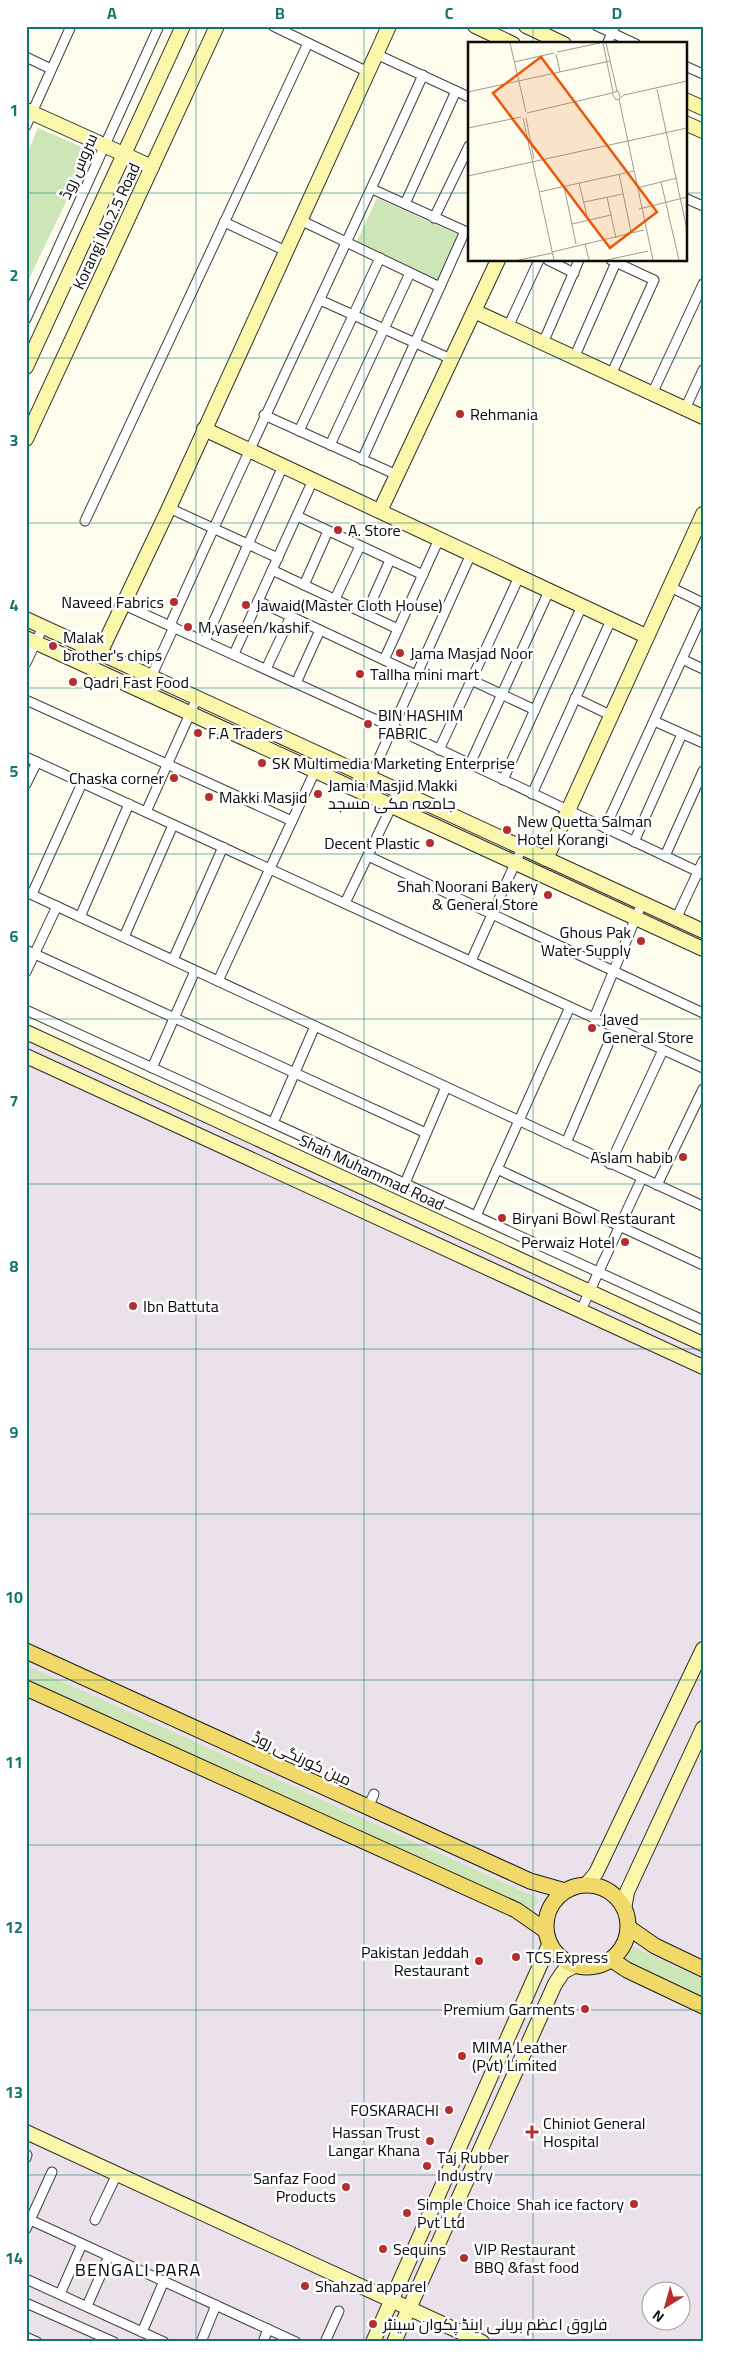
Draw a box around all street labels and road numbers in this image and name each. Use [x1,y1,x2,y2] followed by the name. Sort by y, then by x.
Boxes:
[50,128,106,204] street label: سروس روڈ
[63,158,149,294] street label: Korangi No.2.5 Road
[294,1125,450,1219] street label: Shah Muhammad Road
[247,1722,357,1794] street label: مین کورنگی روڈ

